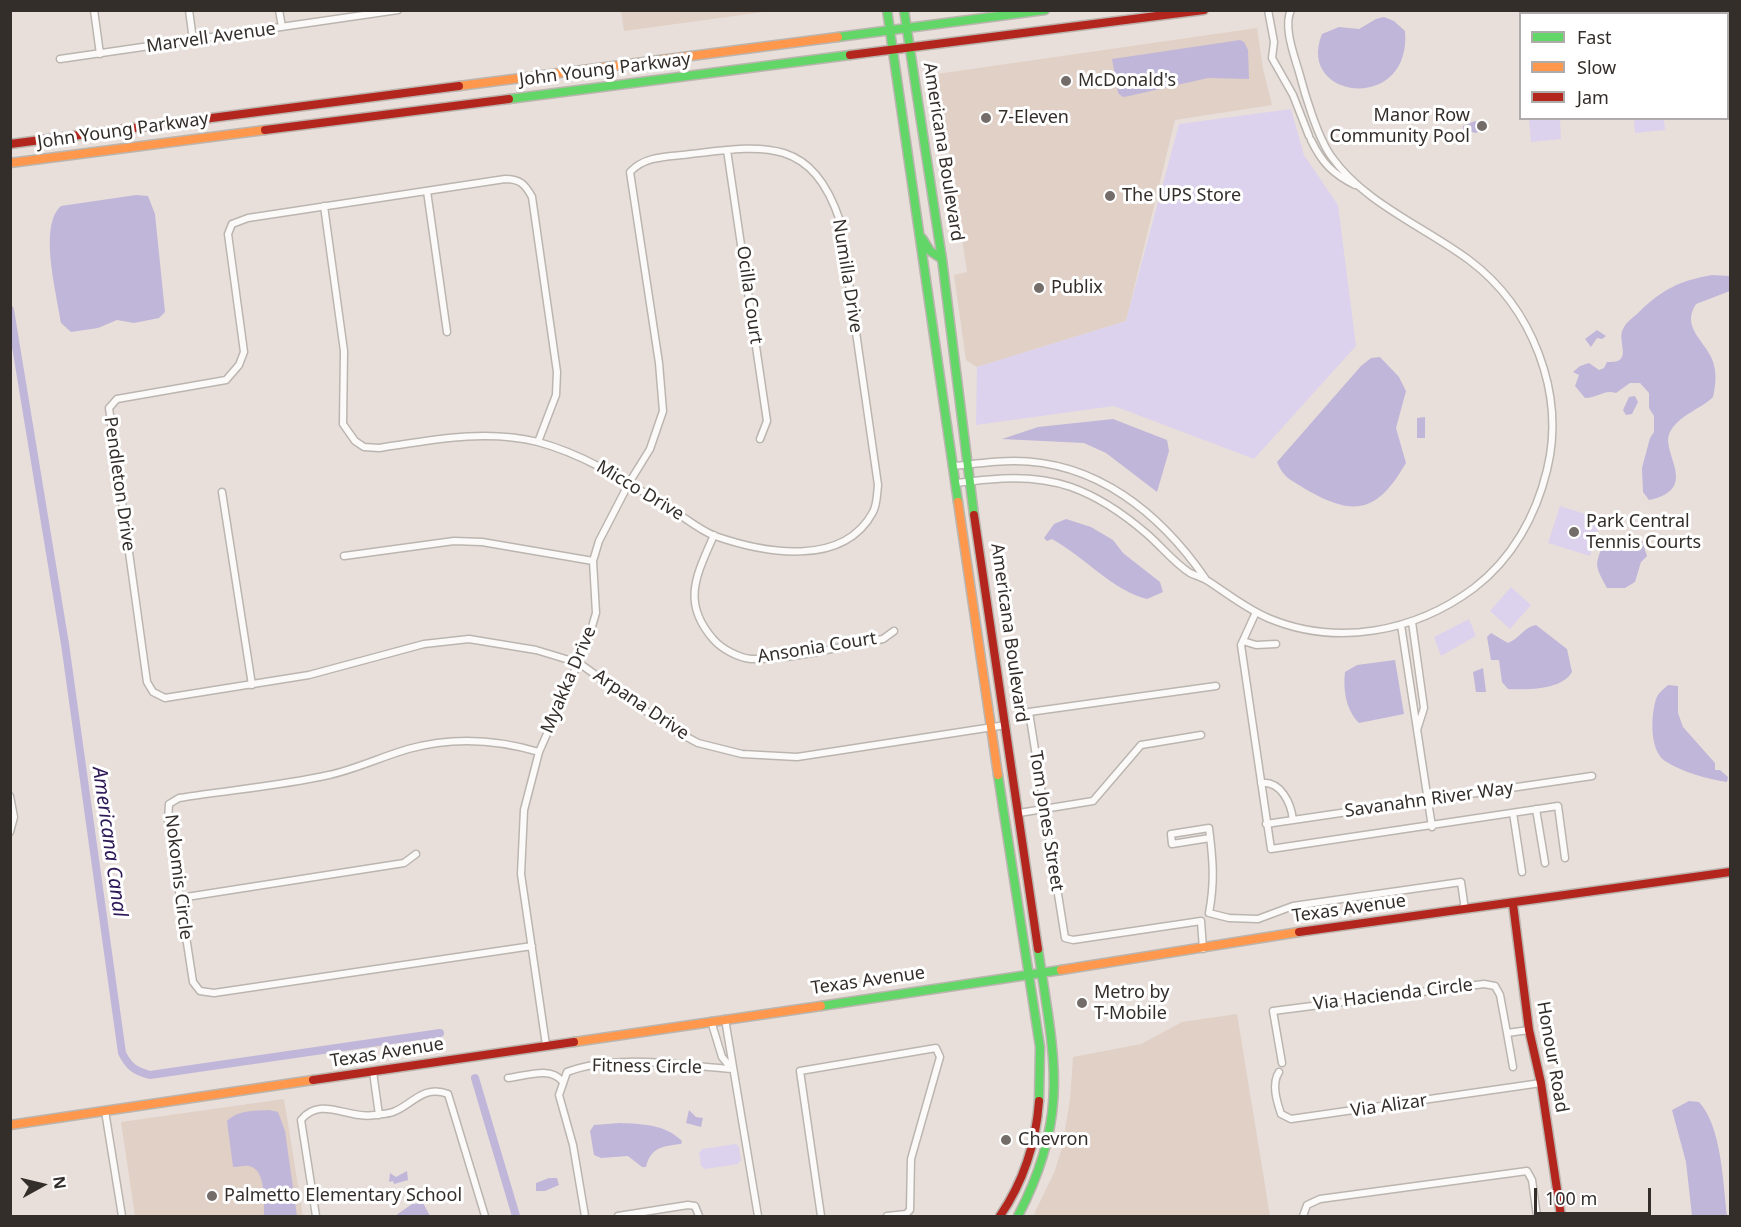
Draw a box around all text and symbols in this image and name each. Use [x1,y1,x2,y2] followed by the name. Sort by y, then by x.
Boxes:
[1519,12,1729,120] legend
[145,18,277,58] street label: Marvell Avenue
[1577,25,1612,49] text: Fast
[518,49,692,91] street label: John Young Parkway
[1577,55,1616,79] text: Slow
[918,61,968,243] street label: Americana Boulevard
[1078,70,1176,92] place label: McDonald's
[1059,74,1073,88] marker: McDonald's
[1577,85,1609,109] text: Jam
[1330,105,1470,148] place label: Manor Row Community Pool
[998,107,1069,129] place label: 7-Eleven
[36,108,210,154] street label: John Young Parkway
[979,111,993,125] marker: 7-Eleven
[1475,119,1489,133] marker: Manor Row Community Pool
[1122,185,1241,207] place label: The UPS Store
[1103,189,1117,203] marker: The UPS Store
[827,218,867,334] street label: Numilla Drive
[731,245,767,345] street label: Ocilla Court
[1051,277,1103,299] place label: Publix
[1032,281,1046,295] marker: Publix
[99,415,139,553] street label: Pendleton Drive
[592,456,688,526] street label: Micco Drive
[1586,511,1701,554] place label: Park Central Tennis Courts
[1567,525,1581,539] marker: Park Central Tennis Courts
[986,542,1032,724] street label: Americana Boulevard
[537,623,601,737] street label: Myakka Drive
[756,628,878,668] street label: Ansonia Court
[589,665,693,745] street label: Arpana Drive
[1024,749,1068,893] street label: Tom Jones Street
[87,765,131,919] water label: Americana Canal
[1343,777,1515,823] street label: Savanahn River Way
[160,813,196,941] street label: Nokomis Circle
[1291,890,1407,928] street label: Texas Avenue
[810,962,926,1000] street label: Texas Avenue
[1312,974,1474,1016] street label: Via Hacienda Circle
[1094,982,1170,1024] place label: Metro by T-Mobile
[1075,996,1089,1010] marker: Metro by T-Mobile
[1532,1000,1572,1114] street label: Honour Road
[329,1033,445,1073] street label: Texas Avenue
[592,1055,702,1079] street label: Fitness Circle
[1349,1090,1429,1122] street label: Via Alizar
[1018,1129,1089,1151] place label: Chevron
[999,1133,1013,1147] marker: Chevron
[12,1155,72,1215] north arrow
[48,1175,72,1190] text: N
[1537,1176,1654,1214] scale bar
[224,1185,462,1207] place label: Palmetto Elementary School
[1545,1186,1597,1210] text: 100 m
[205,1189,219,1203] marker: Palmetto Elementary School

